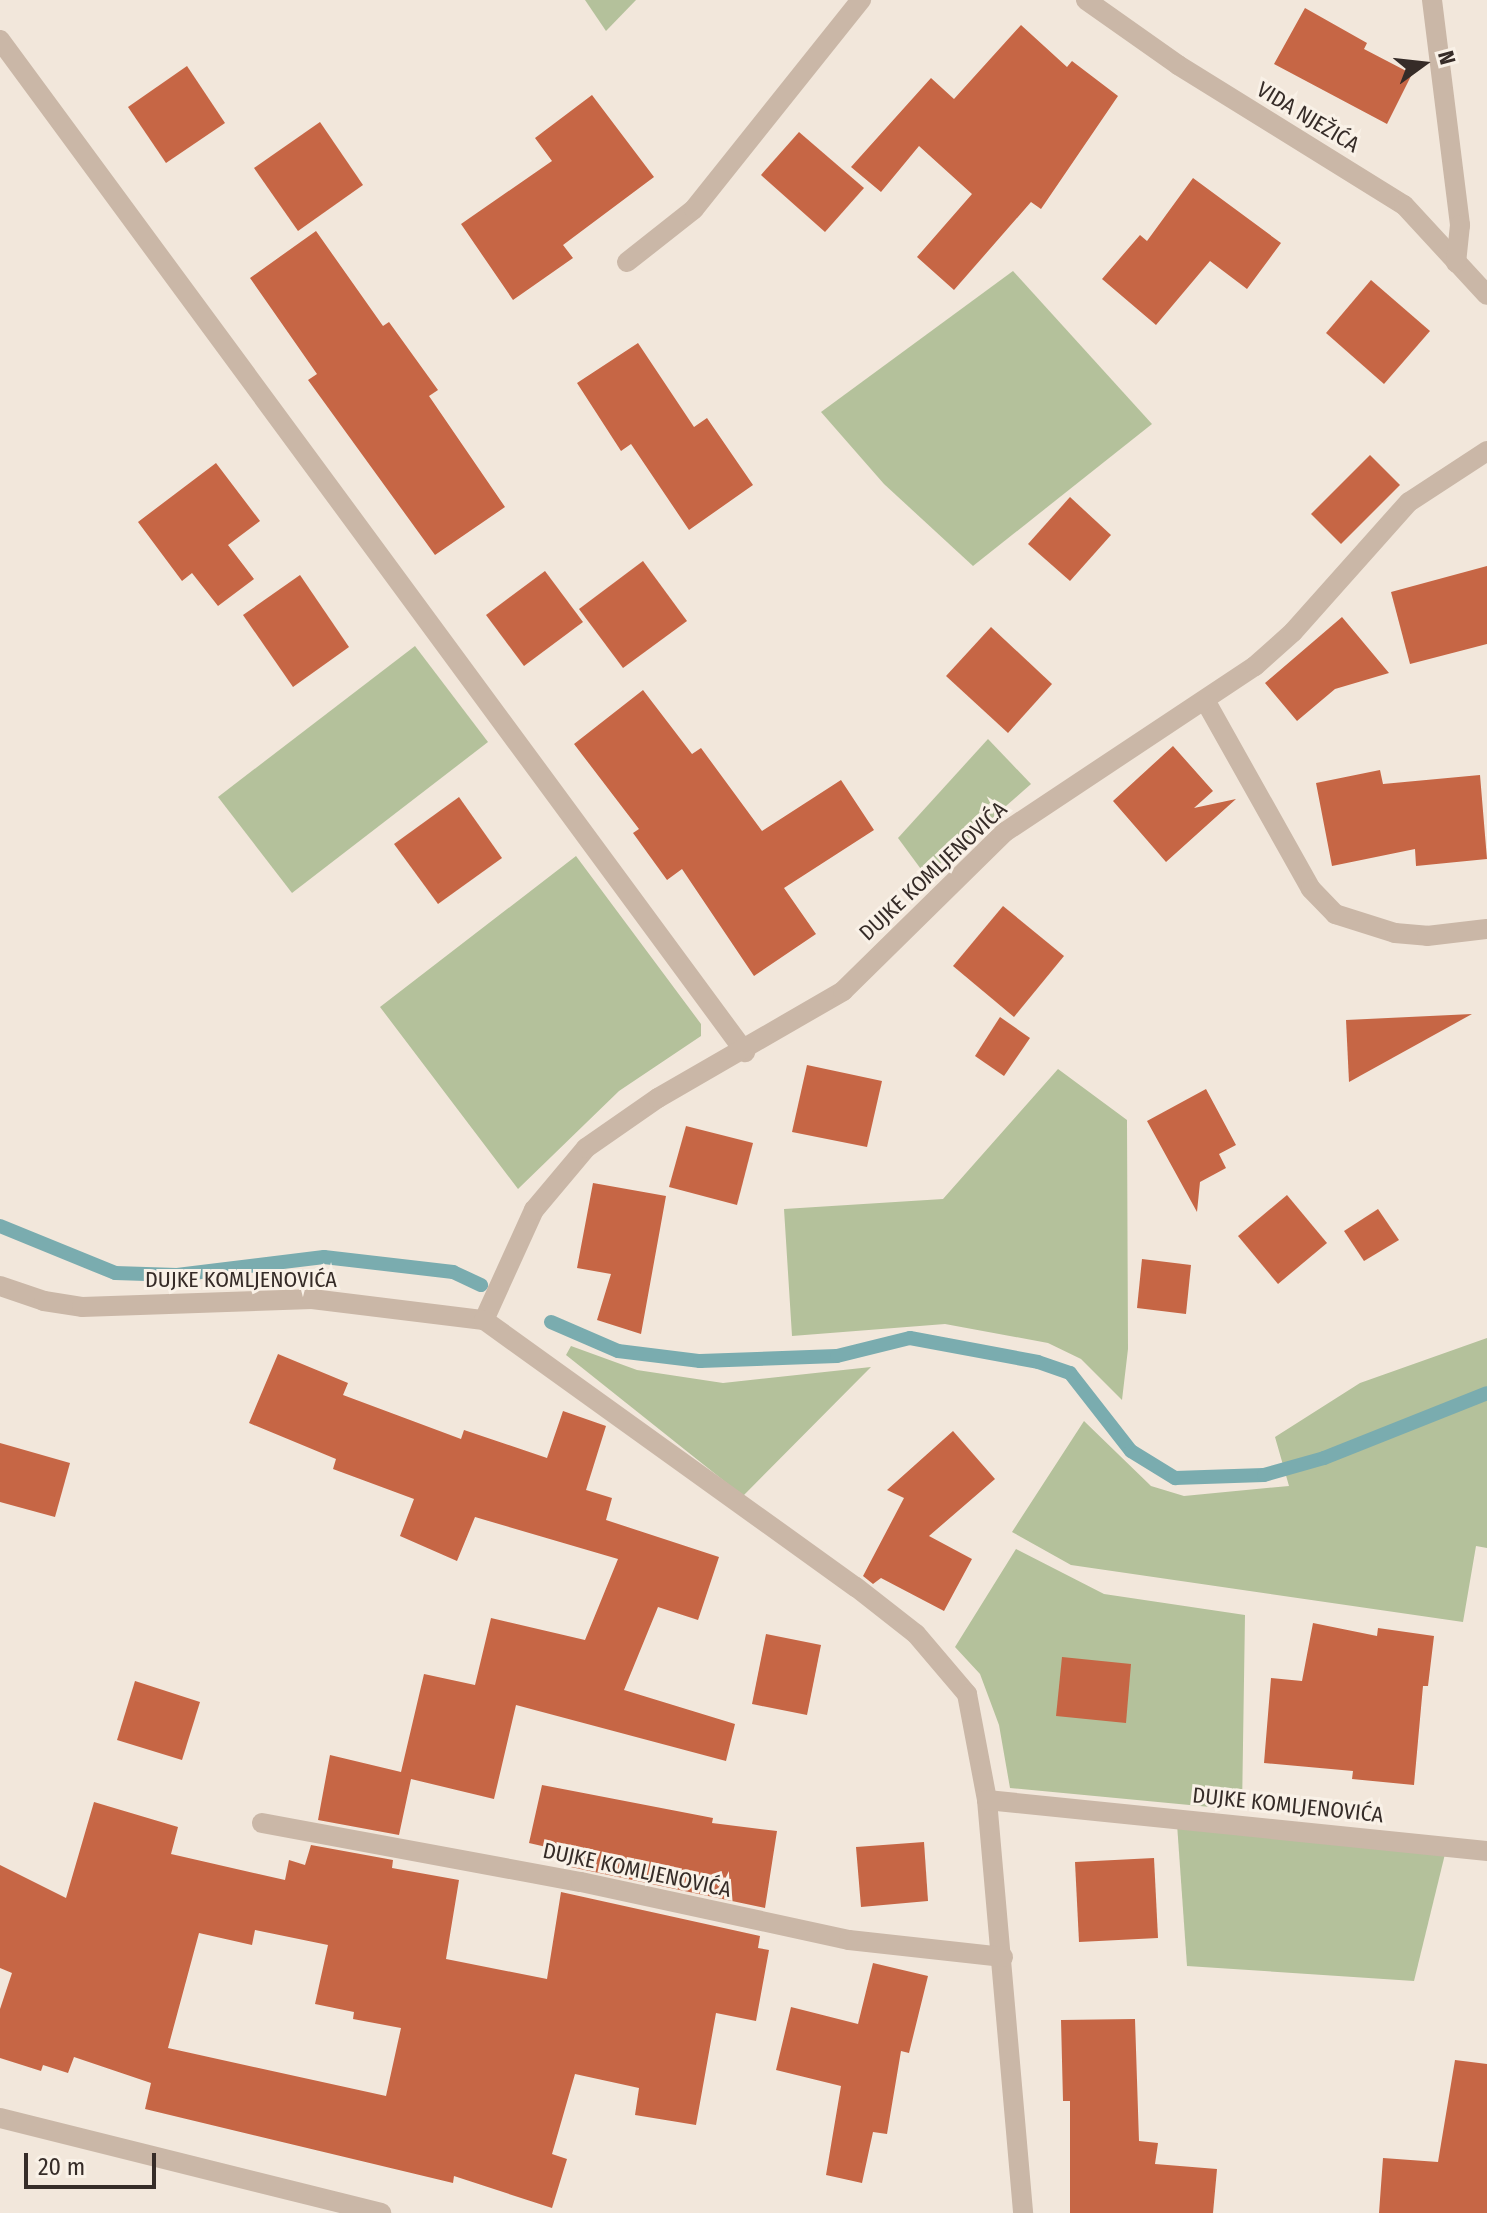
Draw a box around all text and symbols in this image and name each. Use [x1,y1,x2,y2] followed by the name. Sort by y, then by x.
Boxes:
[1383,24,1463,104] north arrow
[1432,48,1461,68] text: N
[1252,76,1364,158] street label: VIDA NJEŽIĆA
[854,796,1012,946] street label: DUJKE KOMLJENOVIĆA
[145,1267,337,1293] street label: DUJKE KOMLJENOVIĆA
[1191,1782,1385,1828] street label: DUJKE KOMLJENOVIĆA
[540,1837,734,1903] street label: DUJKE KOMLJENOVIĆA
[28,2137,160,2187] scale bar
[38,2153,85,2181] text: 20 m

